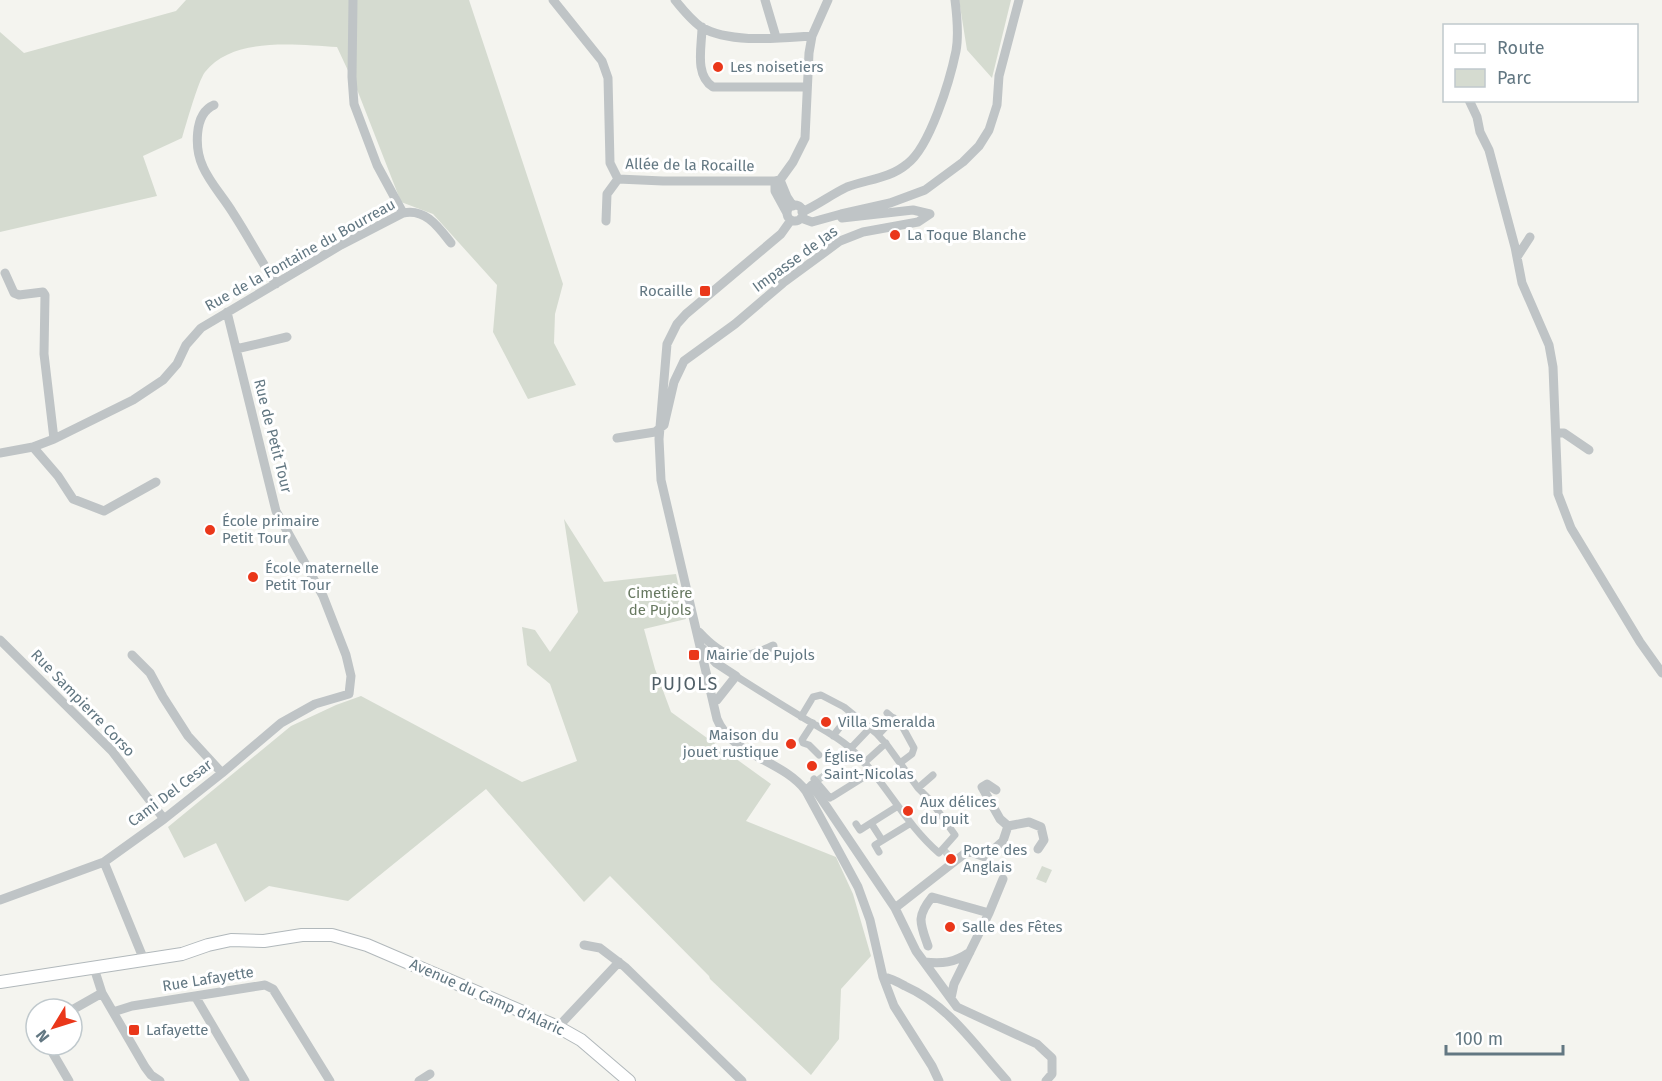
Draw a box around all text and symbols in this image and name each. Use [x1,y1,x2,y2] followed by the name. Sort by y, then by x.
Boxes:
[1443,24,1638,102] legend
[1497,37,1545,59] text: Route
[730,58,824,76] place label: Les noisetiers
[711,60,725,74] marker: Les noisetiers
[1497,67,1532,89] text: Parc
[625,155,755,175] street label: Allée de la Rocaille
[202,195,398,315] street label: Rue de la Fontaine du Bourreau
[749,222,841,296] street label: Impasse de Jas
[907,226,1027,244] place label: La Toque Blanche
[888,228,902,242] marker: La Toque Blanche
[639,282,693,300] place label: Rocaille
[698,284,712,298] marker: Rocaille
[250,377,296,495] street label: Rue de Petit Tour
[222,512,320,547] place label: École primaire Petit Tour
[203,523,217,537] marker: École primaire Petit Tour
[265,559,379,594] place label: École maternelle Petit Tour
[246,570,260,584] marker: École maternelle Petit Tour
[628,584,693,619] park label: Cimetière de Pujols
[27,646,139,760] street label: Rue Sampierre Corso
[706,646,815,664] place label: Mairie de Pujols
[687,648,701,662] marker: Mairie de Pujols
[651,673,719,695] district label: PUJOLS
[838,713,935,731] place label: Villa Smeralda
[819,715,833,729] marker: Villa Smeralda
[682,726,779,761] place label: Maison du jouet rustique
[784,737,798,751] marker: Maison du jouet rustique
[824,748,914,783] place label: Église Saint-Nicolas
[124,755,216,831] street label: Cami Del Cesar
[805,759,819,773] marker: Église Saint-Nicolas
[920,793,996,828] place label: Aux délices du puit
[901,804,915,818] marker: Aux délices du puit
[963,841,1027,876] place label: Porte des Anglais
[944,852,958,866] marker: Porte des Anglais
[962,918,1063,936] place label: Salle des Fêtes
[943,920,957,934] marker: Salle des Fêtes
[407,955,567,1039] street label: Avenue du Camp d'Alaric
[161,963,255,995] street label: Rue Lafayette
[24,997,84,1057] north arrow
[1446,1018,1563,1056] scale bar
[146,1021,208,1039] place label: Lafayette
[127,1023,141,1037] marker: Lafayette
[32,1026,53,1046] text: N
[1455,1028,1503,1050] text: 100 m

